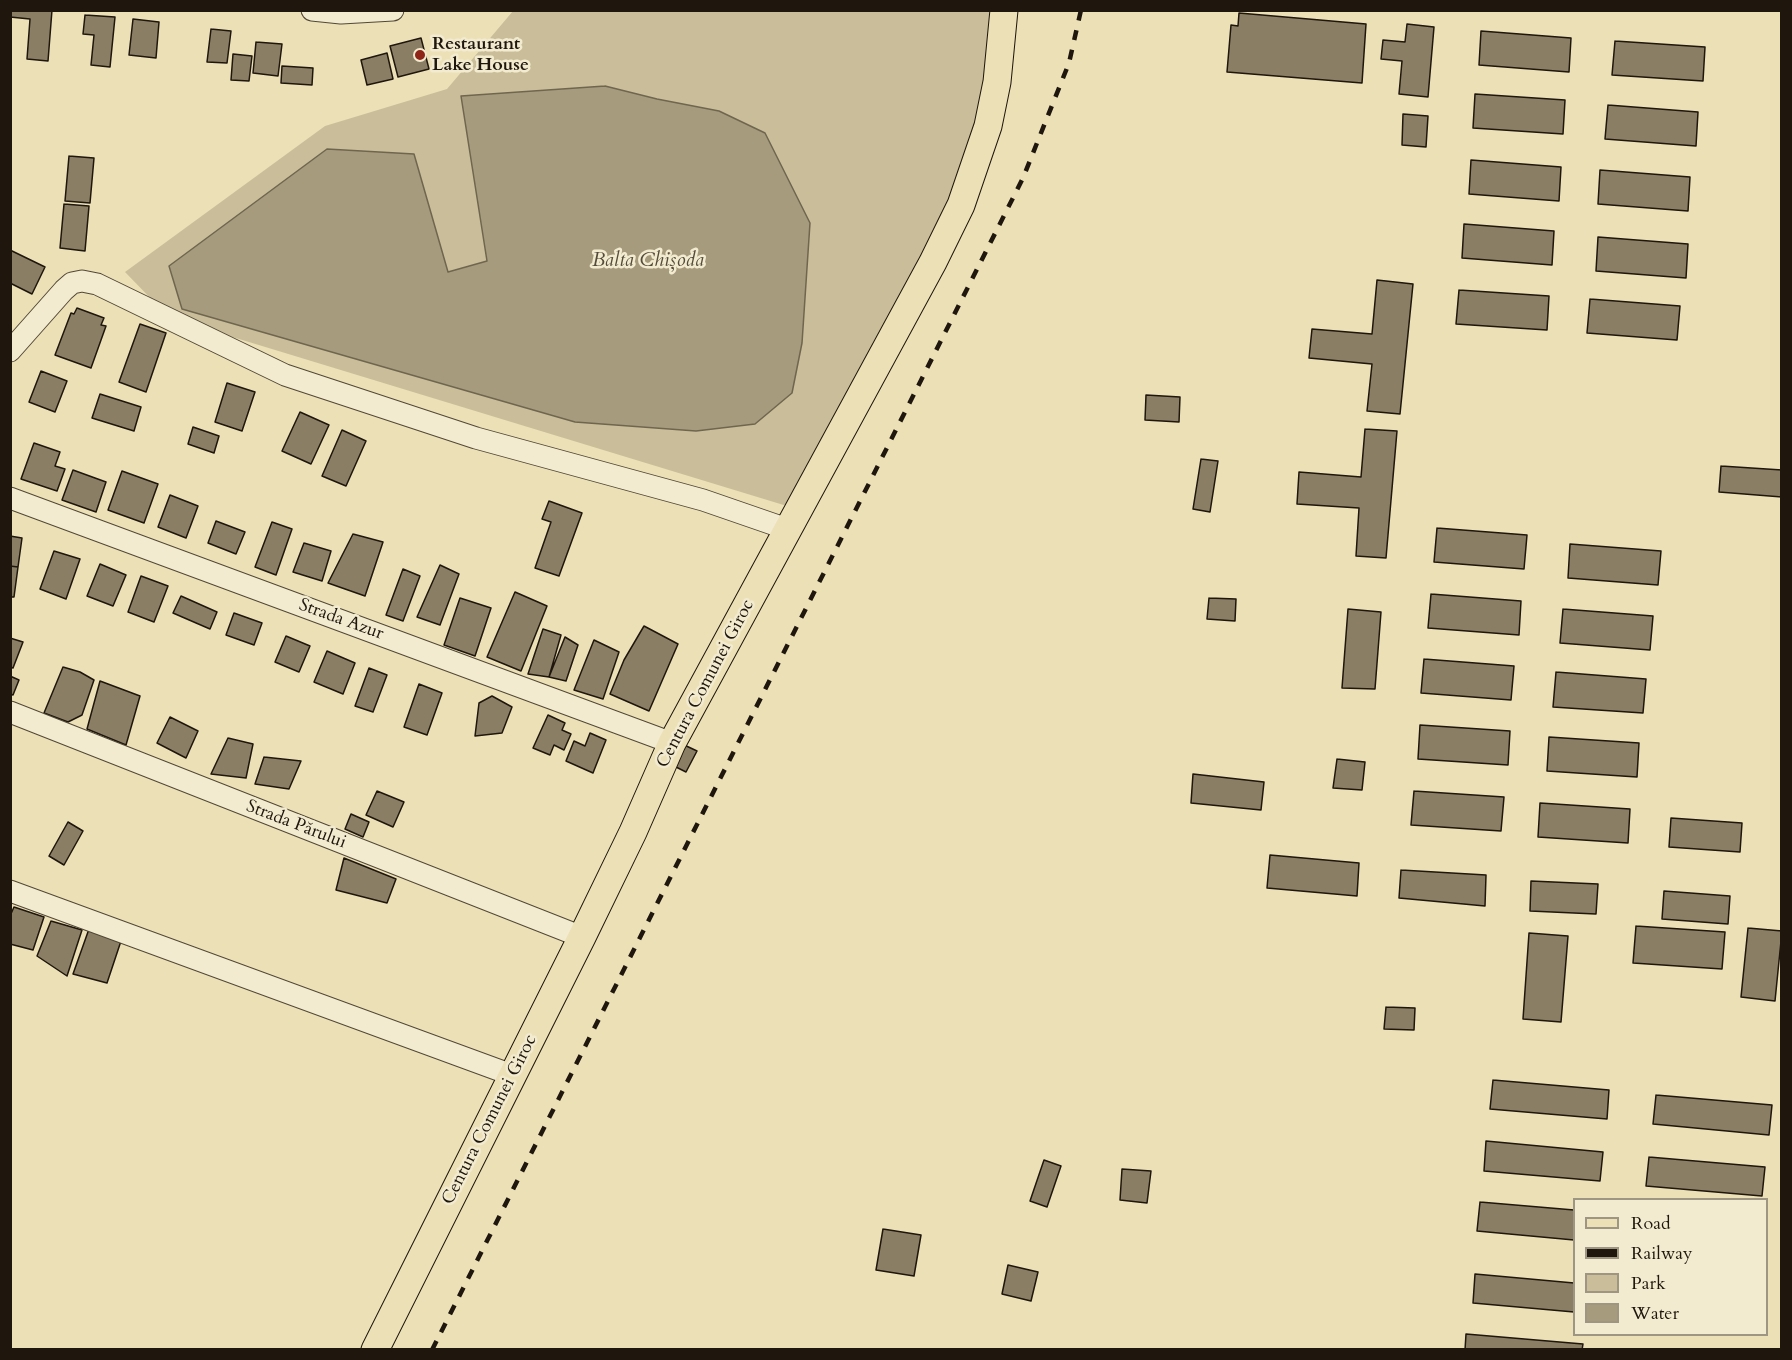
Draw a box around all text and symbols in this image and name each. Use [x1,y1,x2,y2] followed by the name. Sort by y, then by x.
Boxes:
[432,34,529,76] place label: Restaurant Lake House
[413,48,427,62] marker: Restaurant Lake House
[592,249,704,273] water label: Balta Chișoda
[296,595,386,645] street label: Strada Azur
[652,596,760,772] street label: Centura Comunei Giroc
[243,796,349,854] street label: Strada Părului
[438,1032,542,1208] street label: Centura Comunei Giroc
[1573,1198,1768,1336] legend
[1631,1211,1671,1236] text: Road
[1631,1241,1693,1266] text: Railway
[1631,1271,1666,1296] text: Park
[1631,1301,1679,1326] text: Water

